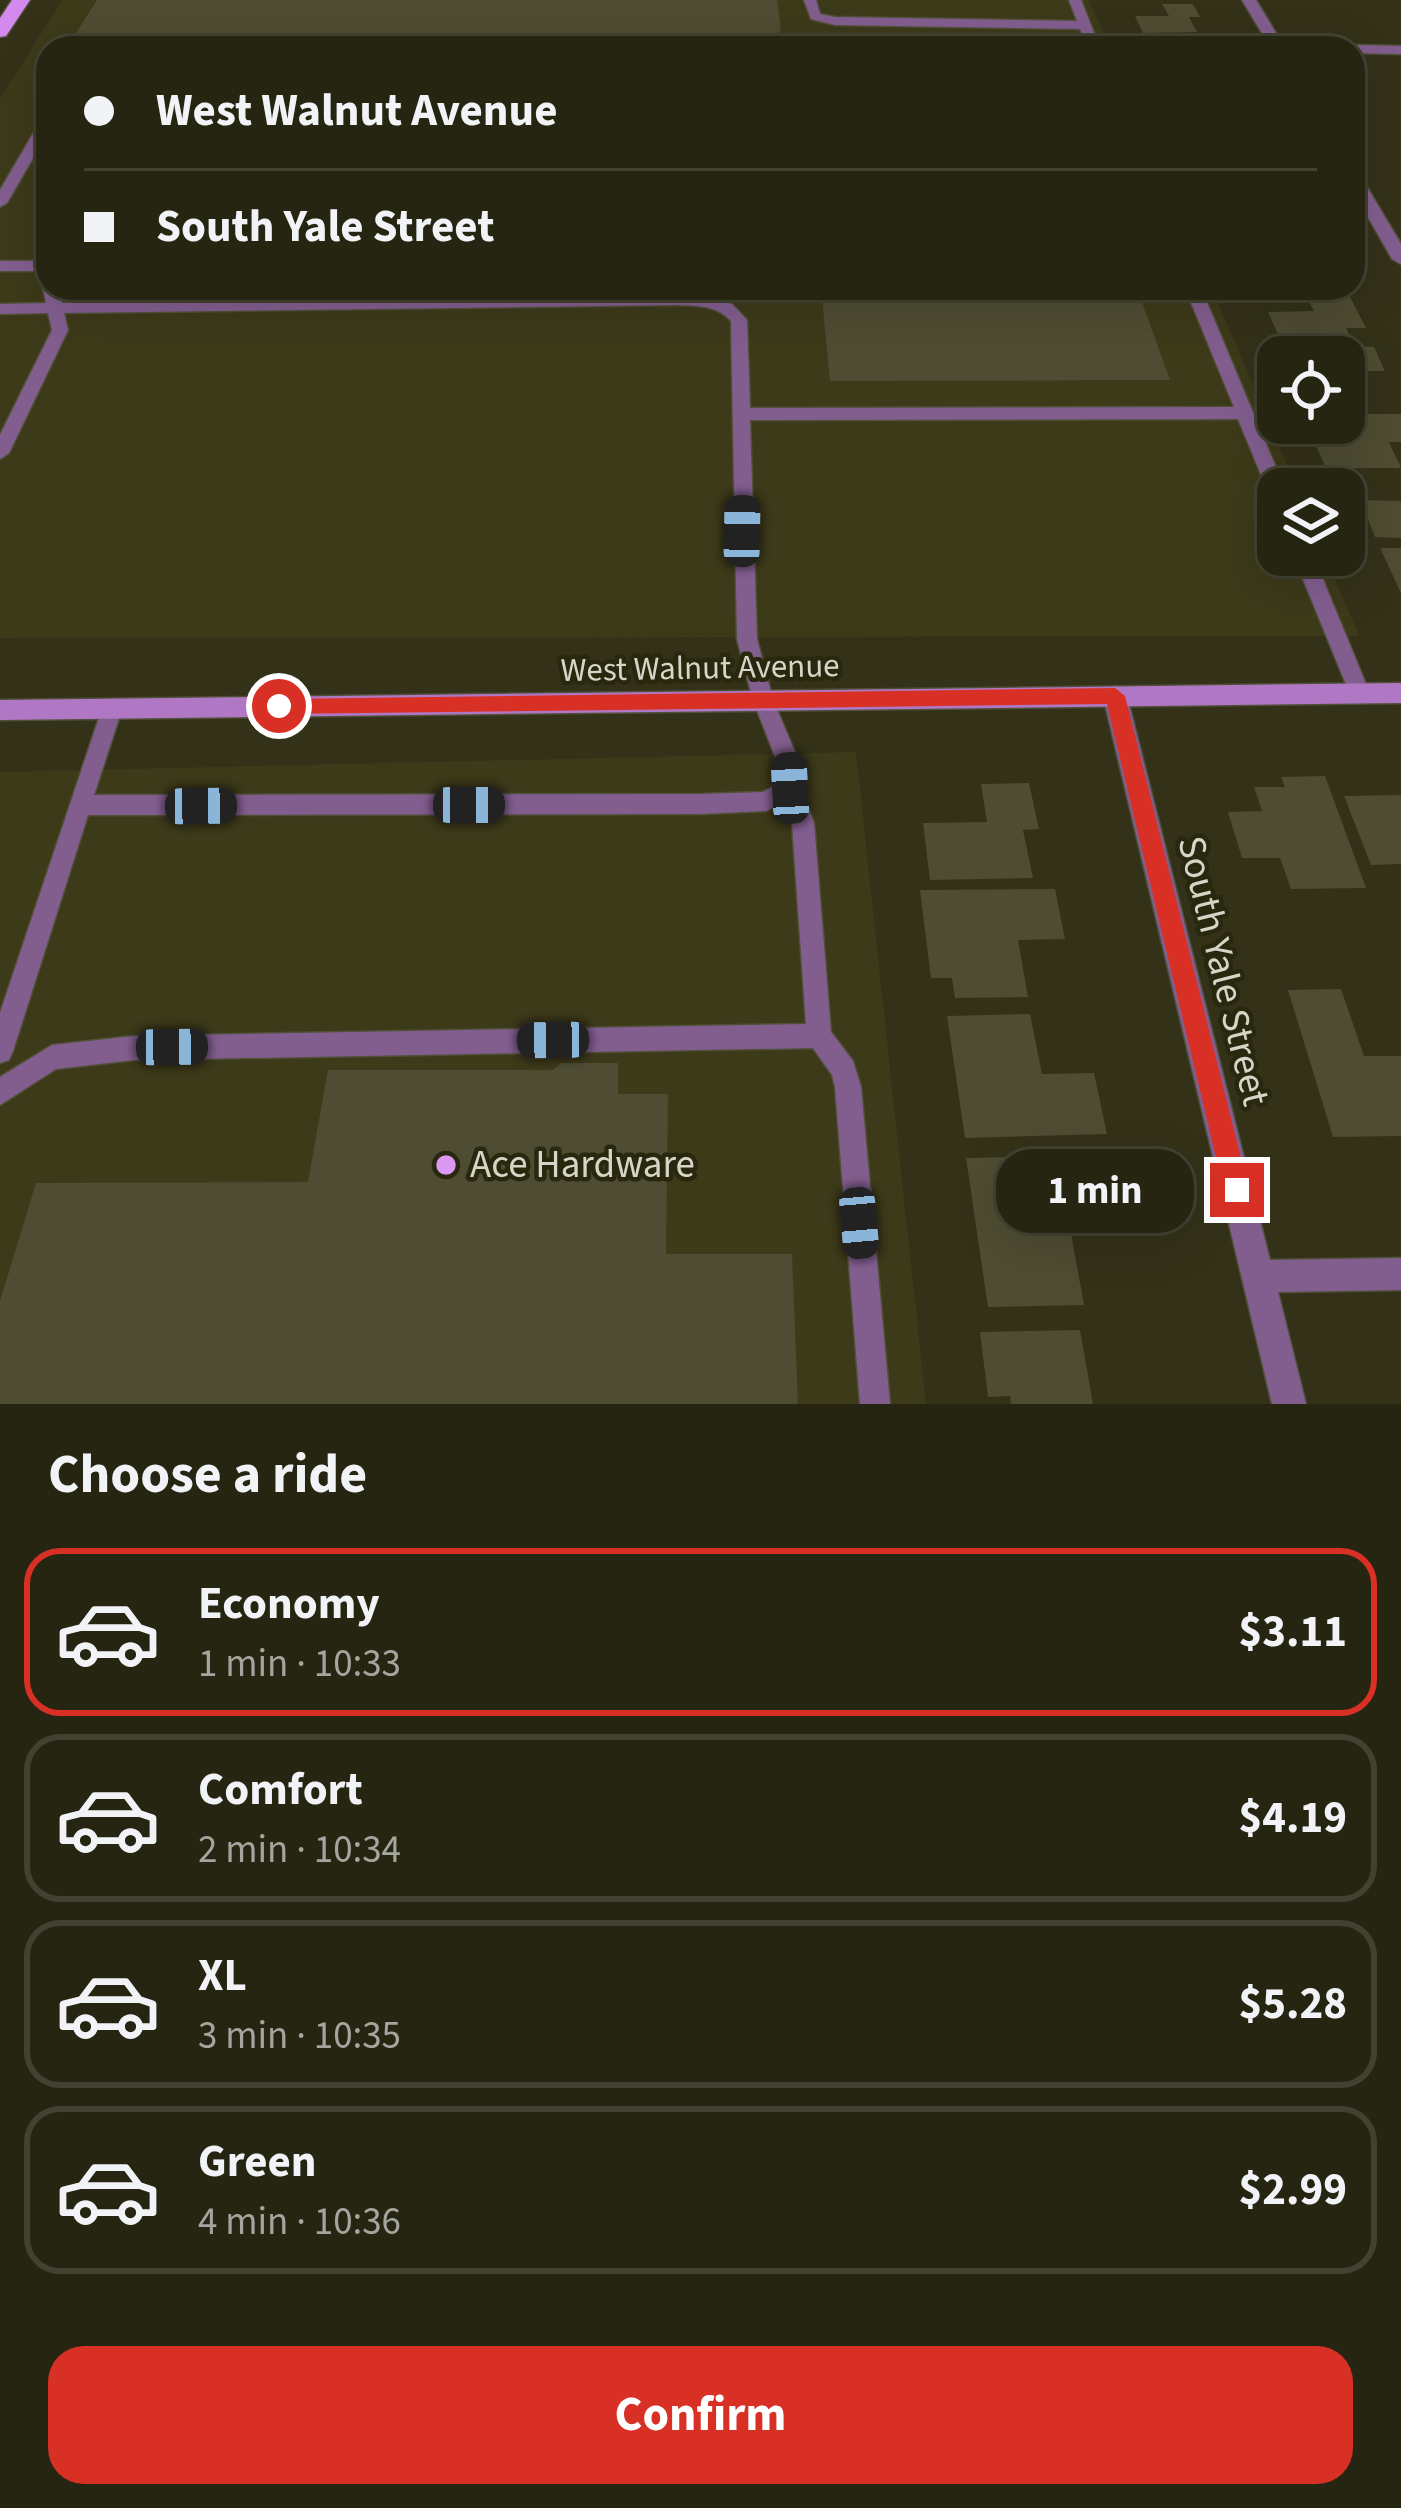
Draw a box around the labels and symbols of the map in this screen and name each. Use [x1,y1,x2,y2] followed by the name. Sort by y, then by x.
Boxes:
[723,495,761,567] car
[560,642,840,694] street label: West Walnut Avenue
[252,679,306,733] route start
[770,751,810,825] car
[165,787,237,825] car
[433,787,505,823] car
[1162,830,1284,1112] street label: South Yale Street
[517,1021,589,1059] car
[136,1028,208,1066] car
[470,1137,695,1193] place label: Ace Hardware
[997,1148,1195,1232] callout: 1 min
[433,1152,459,1178] marker: Ace Hardware
[1210,1163,1264,1217] route end
[838,1186,880,1260] car

